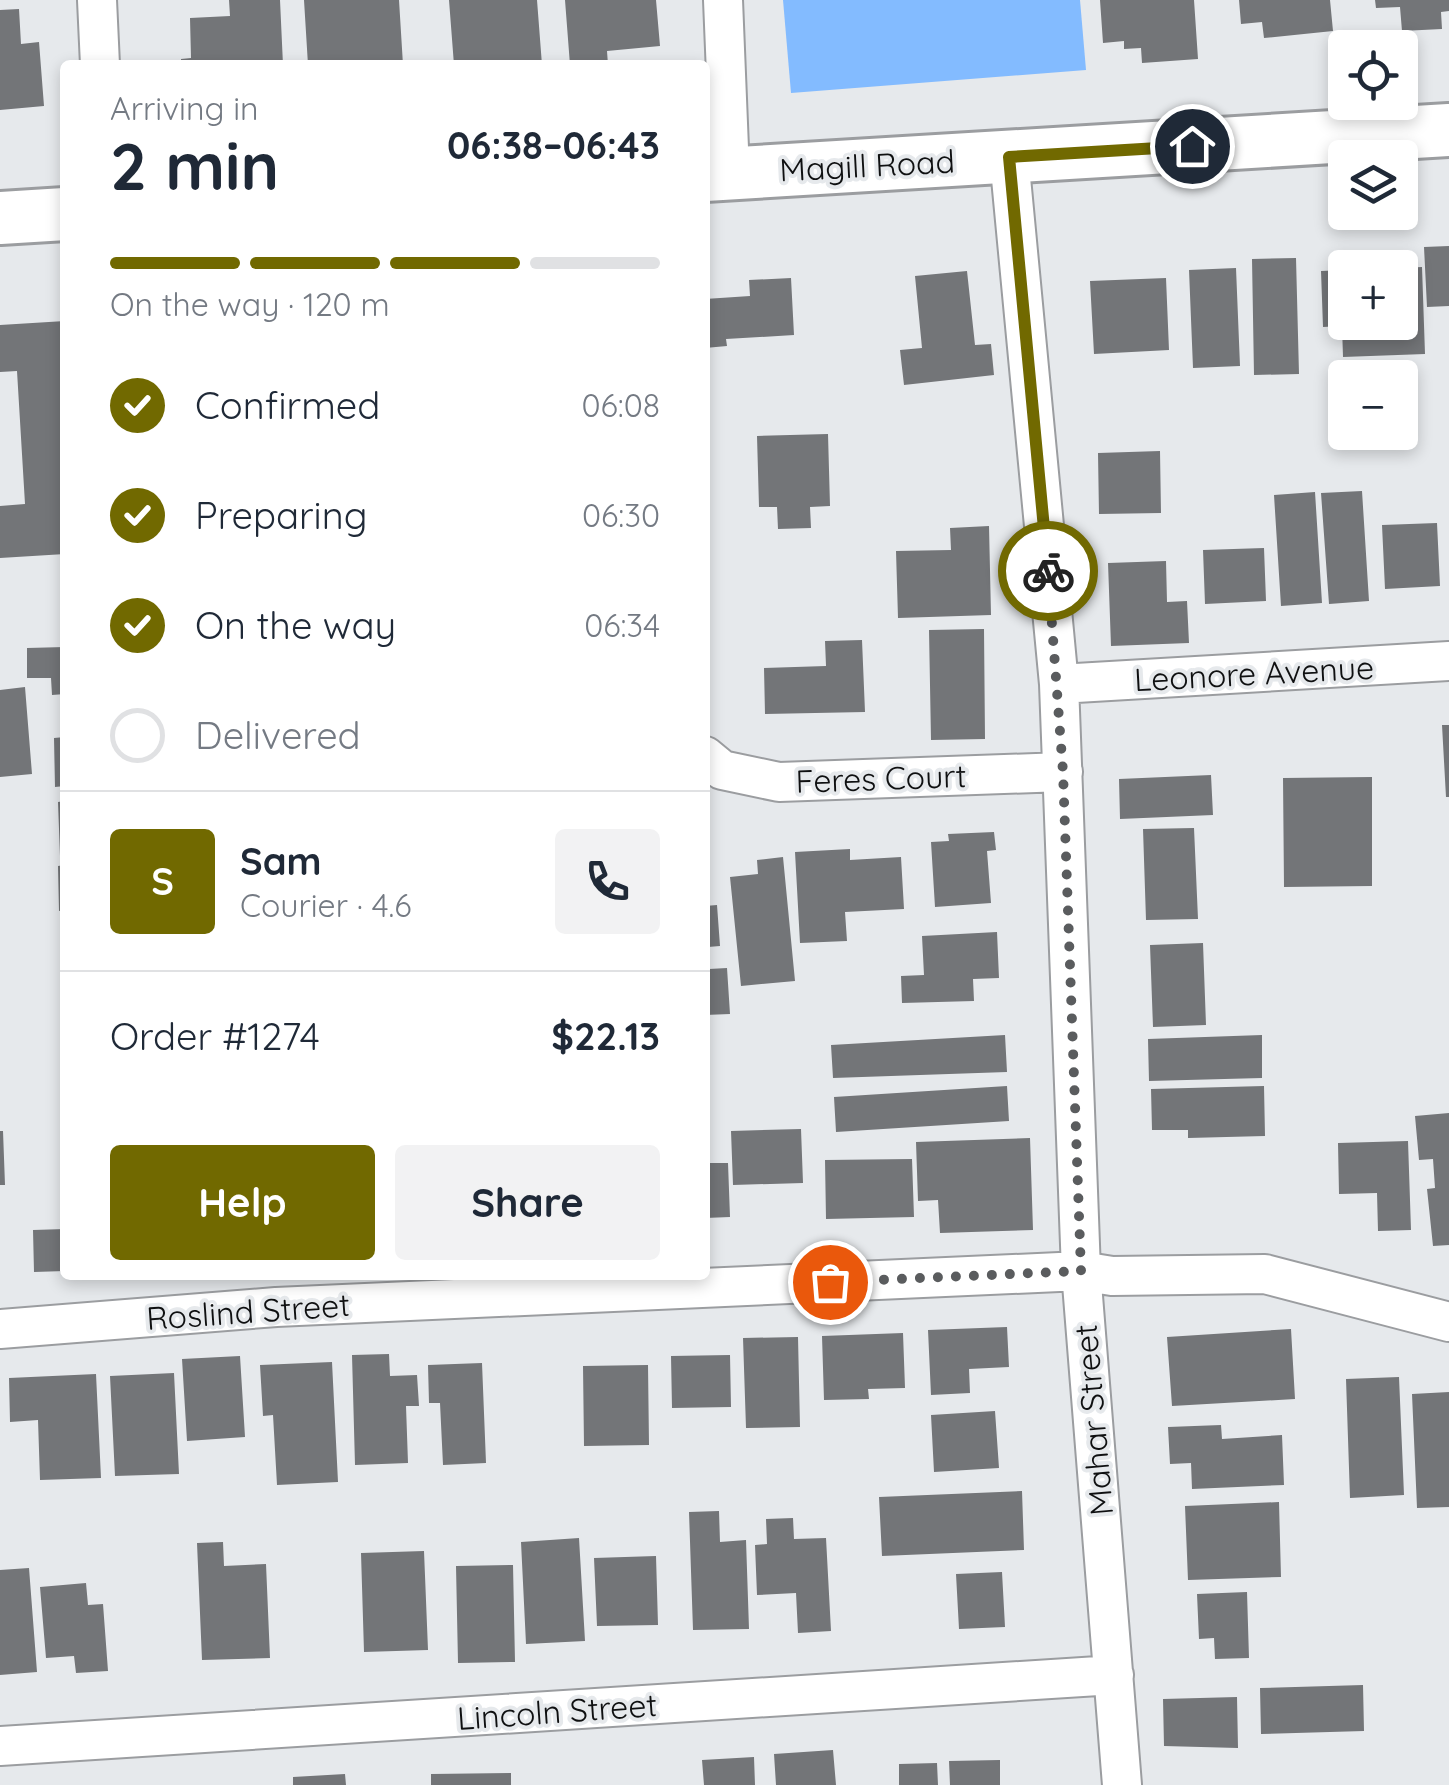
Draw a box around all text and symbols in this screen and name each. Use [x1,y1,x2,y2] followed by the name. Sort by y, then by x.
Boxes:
[1328,30,1418,450] map controls
[1328,30,1418,120] button: locate
[110,88,259,128] text: Arriving in
[1150,104,1235,189] pin
[1165,119,1220,174] icon: home
[447,121,660,169] text: 06:38–06:43
[110,125,279,206] text: 2 min
[778,140,956,190] street label: Magill Road
[1328,140,1418,230] button: layers
[1328,250,1418,340] button: +
[110,284,390,324] text: On the way · 120 m
[1328,360,1418,450] button: −
[110,378,165,433] icon: check
[195,381,380,429] text: Confirmed
[581,385,660,425] text: 06:08
[110,488,165,543] icon: check
[195,491,367,539] text: Preparing
[582,495,660,535] text: 06:30
[998,521,1098,621] courier
[1021,544,1076,599] icon: bike
[110,598,165,653] icon: check
[195,601,396,649] text: On the way
[584,605,660,645] text: 06:34
[1133,647,1375,699] street label: Leonore Avenue
[195,711,361,759] text: Delivered
[795,755,967,801] street label: Feres Court
[555,829,660,934] button: phone
[240,837,322,885] text: Sam
[151,857,174,905] text: S
[240,885,412,925] text: Courier · 4.6
[110,1012,320,1060] text: Order #1274
[551,1012,660,1060] text: $22.13
[110,1145,375,1260] button: Help
[395,1145,660,1260] button: Share
[788,1240,873,1325] pin
[803,1255,858,1310] icon: bag
[145,1284,351,1338] street label: Roslind Street
[1065,1323,1121,1517] street label: Mahar Street
[456,1684,658,1738] street label: Lincoln Street

